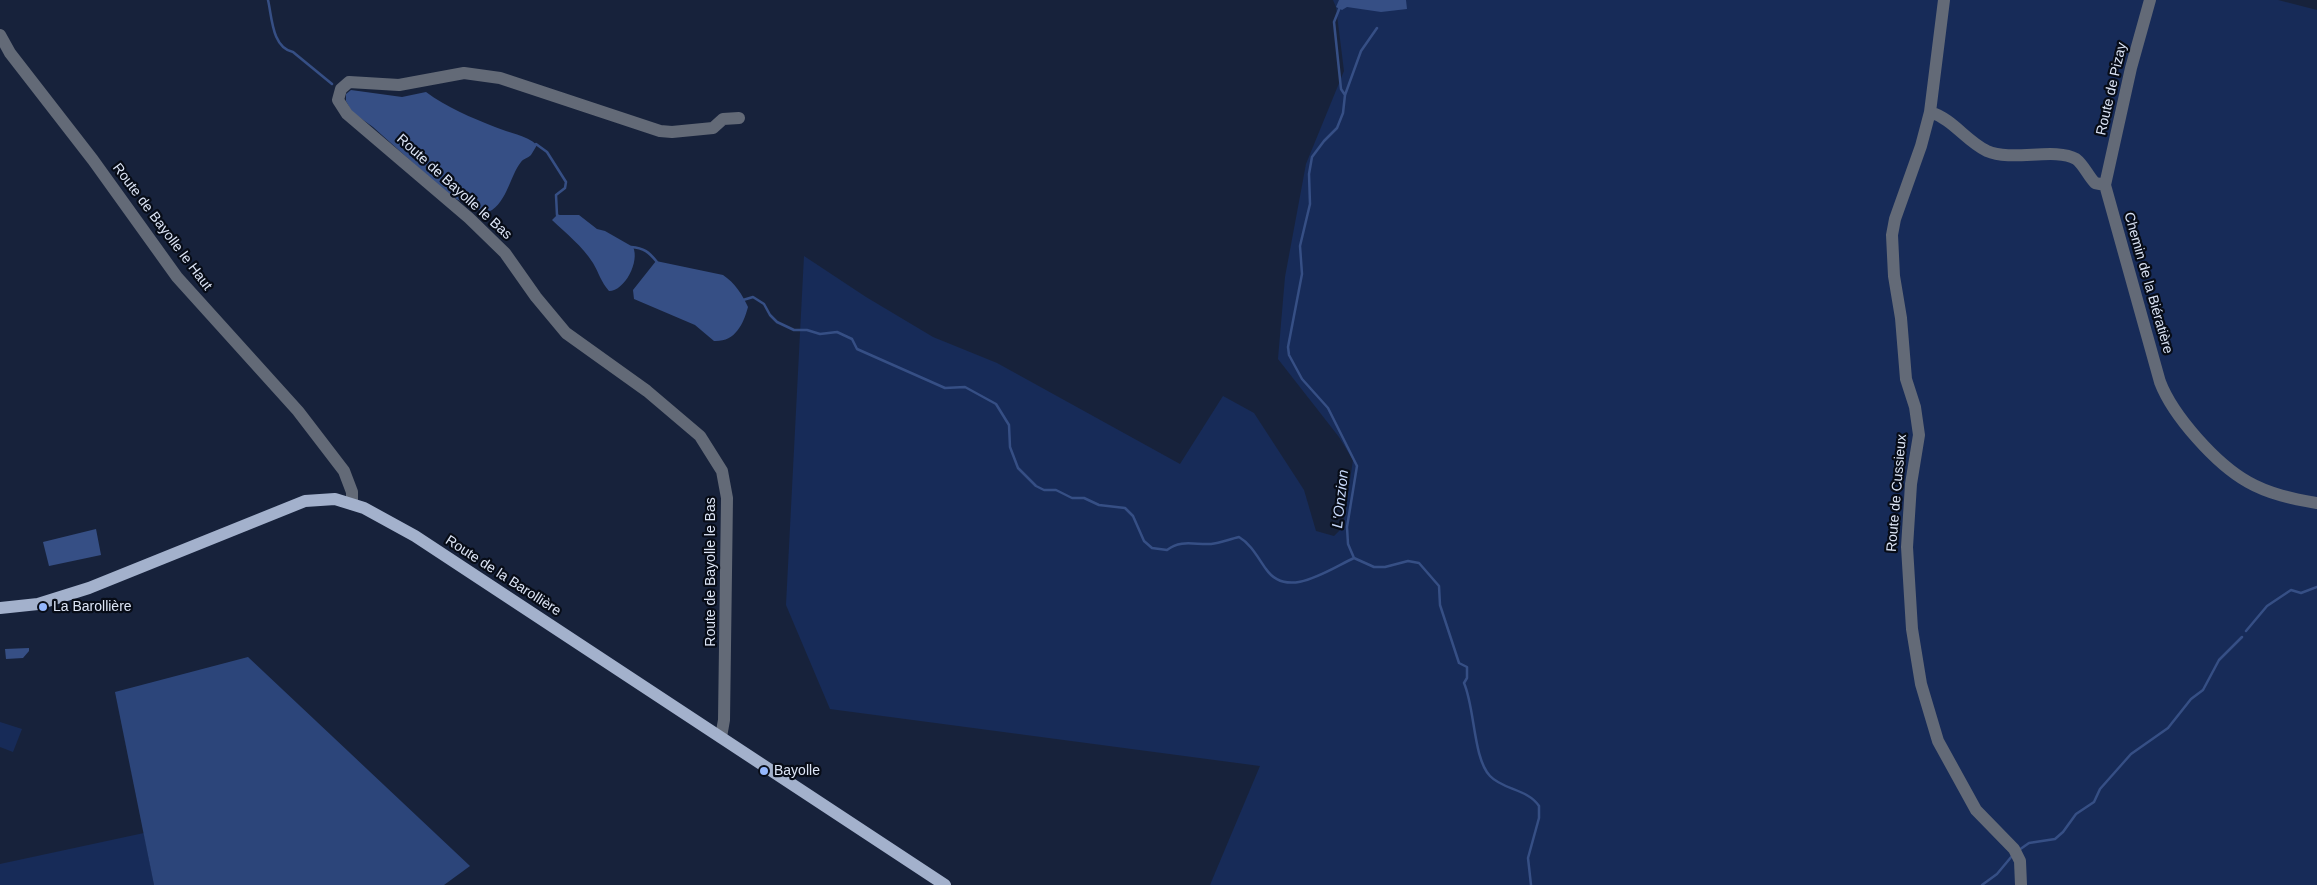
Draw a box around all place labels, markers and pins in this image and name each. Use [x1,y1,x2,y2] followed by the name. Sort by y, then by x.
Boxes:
[53,599,132,615] place label: La Barollière
[37,601,49,613] marker: La Barollière
[774,763,820,779] place label: Bayolle
[758,765,770,777] marker: Bayolle

